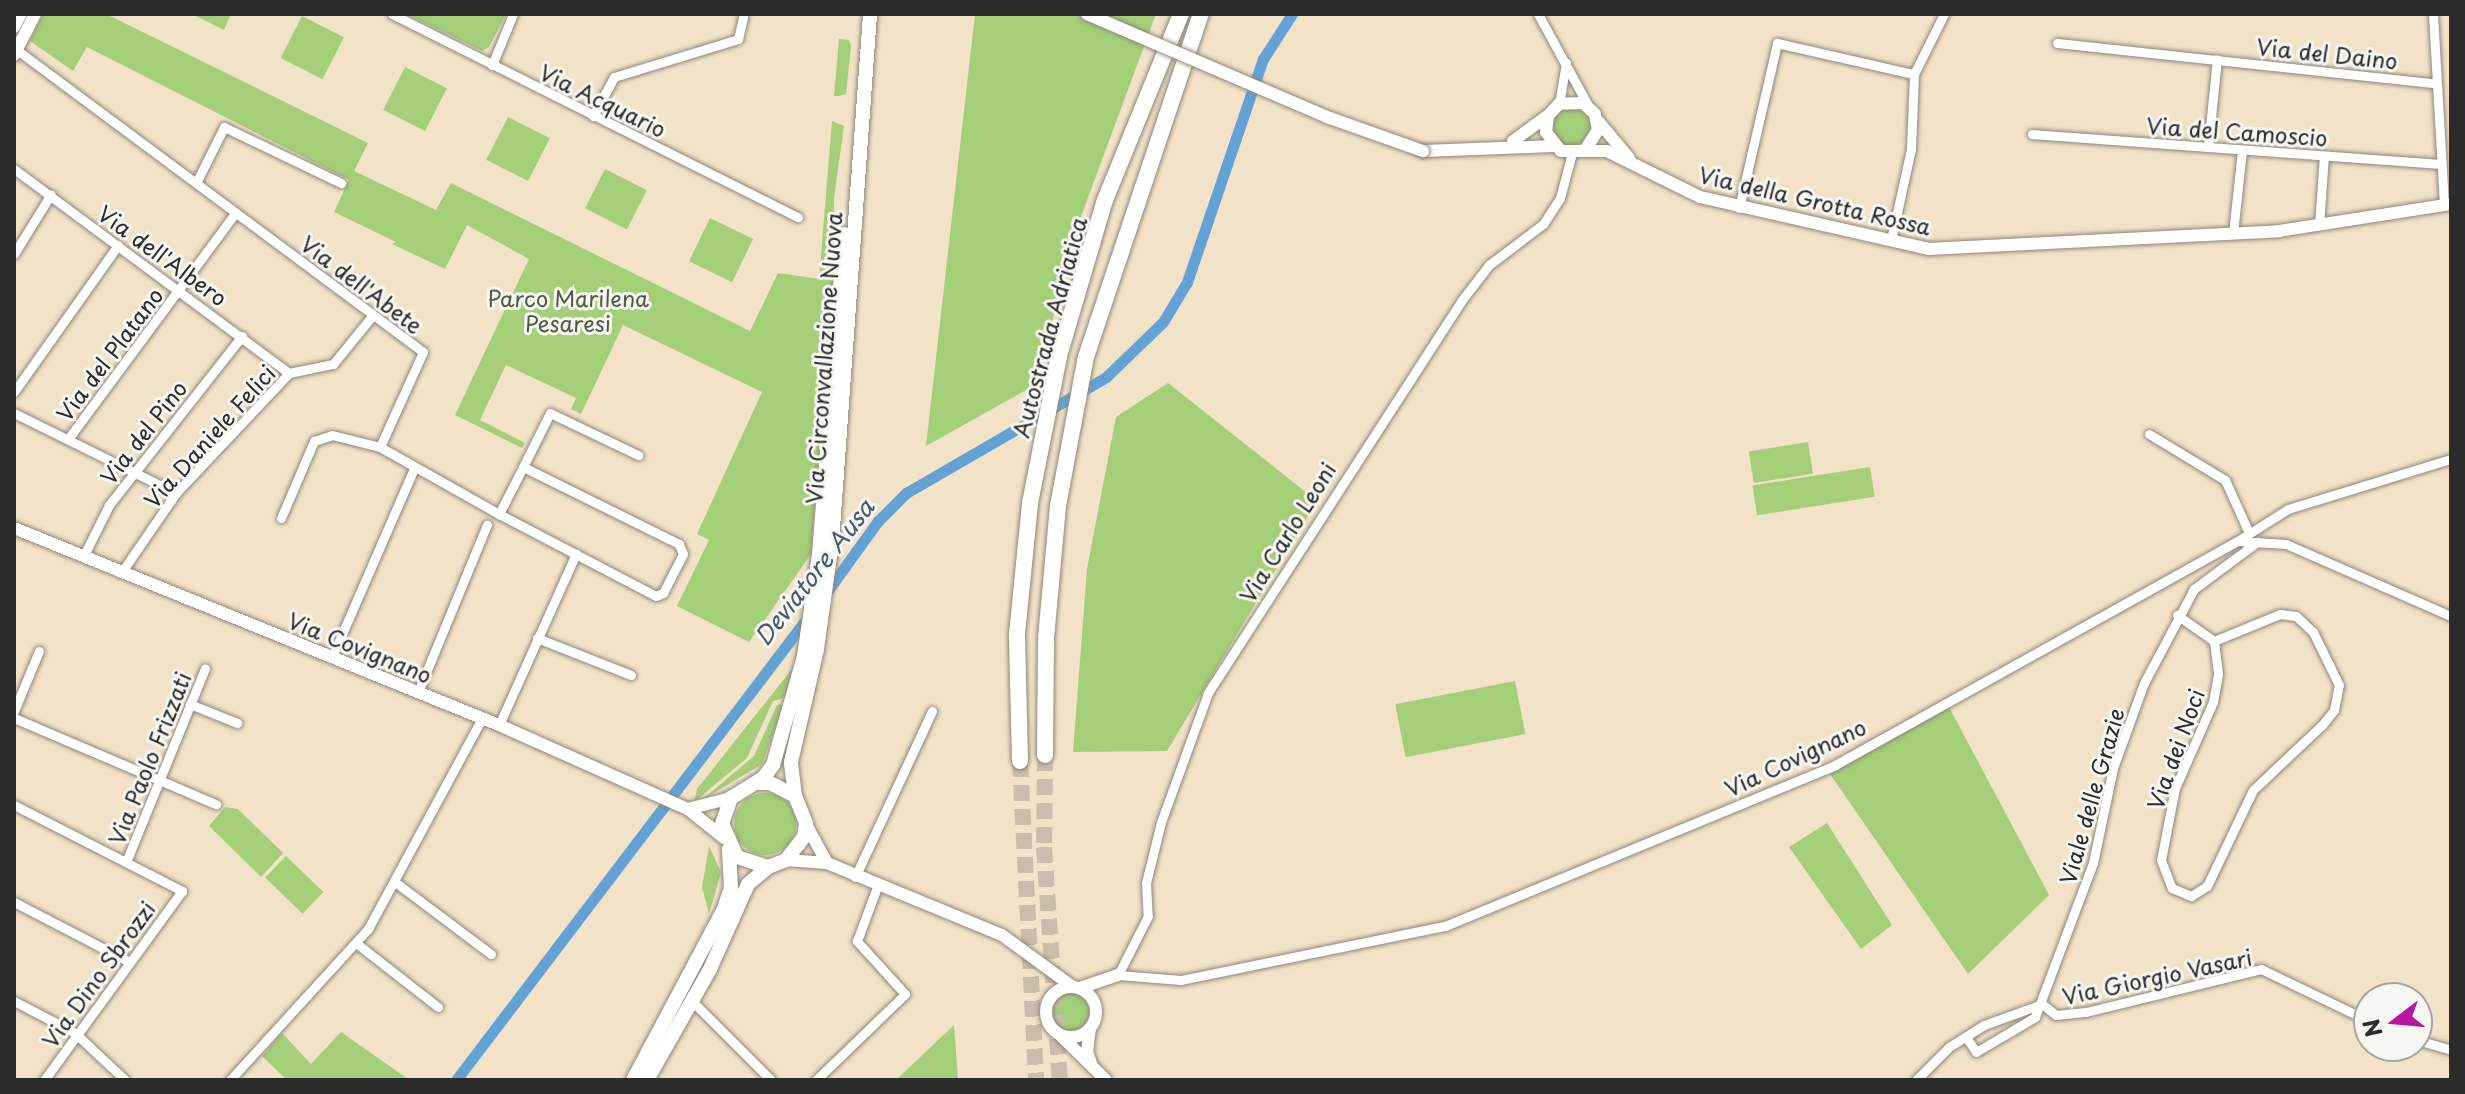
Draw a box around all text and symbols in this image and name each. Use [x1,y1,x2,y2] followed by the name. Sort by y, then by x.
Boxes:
[2255,32,2399,74] street label: Via del Daino
[536,58,670,142] street label: Via Acquario
[2145,111,2329,151] street label: Via del Camoscio
[1697,161,1933,239] street label: Via della Grotta Rossa
[94,200,232,310] street label: Via dell'Albero
[800,211,846,505] street label: Via Circonvallazione Nuova
[1007,214,1091,440] street label: Autostrada Adriatica
[296,230,428,338] street label: Via dell'Abete
[50,282,168,426] street label: Via del Platano
[487,284,649,336] park label: Parco Marilena Pesaresi
[139,360,279,512] street label: Via Daniele Felici
[94,375,192,489] street label: Via del Pino
[1233,457,1341,607] street label: Via Carlo Leoni
[748,494,880,650] water label: Deviatore Ausa
[284,606,436,688] street label: Via Covignano
[102,668,196,848] street label: Via Paolo Frizzati
[2141,685,2209,813] street label: Via dei Noci
[2053,704,2129,888] street label: Viale delle Grazie
[1720,713,1870,801] street label: Via Covignano
[36,896,160,1052] street label: Via Dino Sbrozzi
[2059,943,2255,1009] street label: Via Giorgio Vasari
[2353,982,2433,1062] north arrow
[2353,1015,2390,1041] text: N

